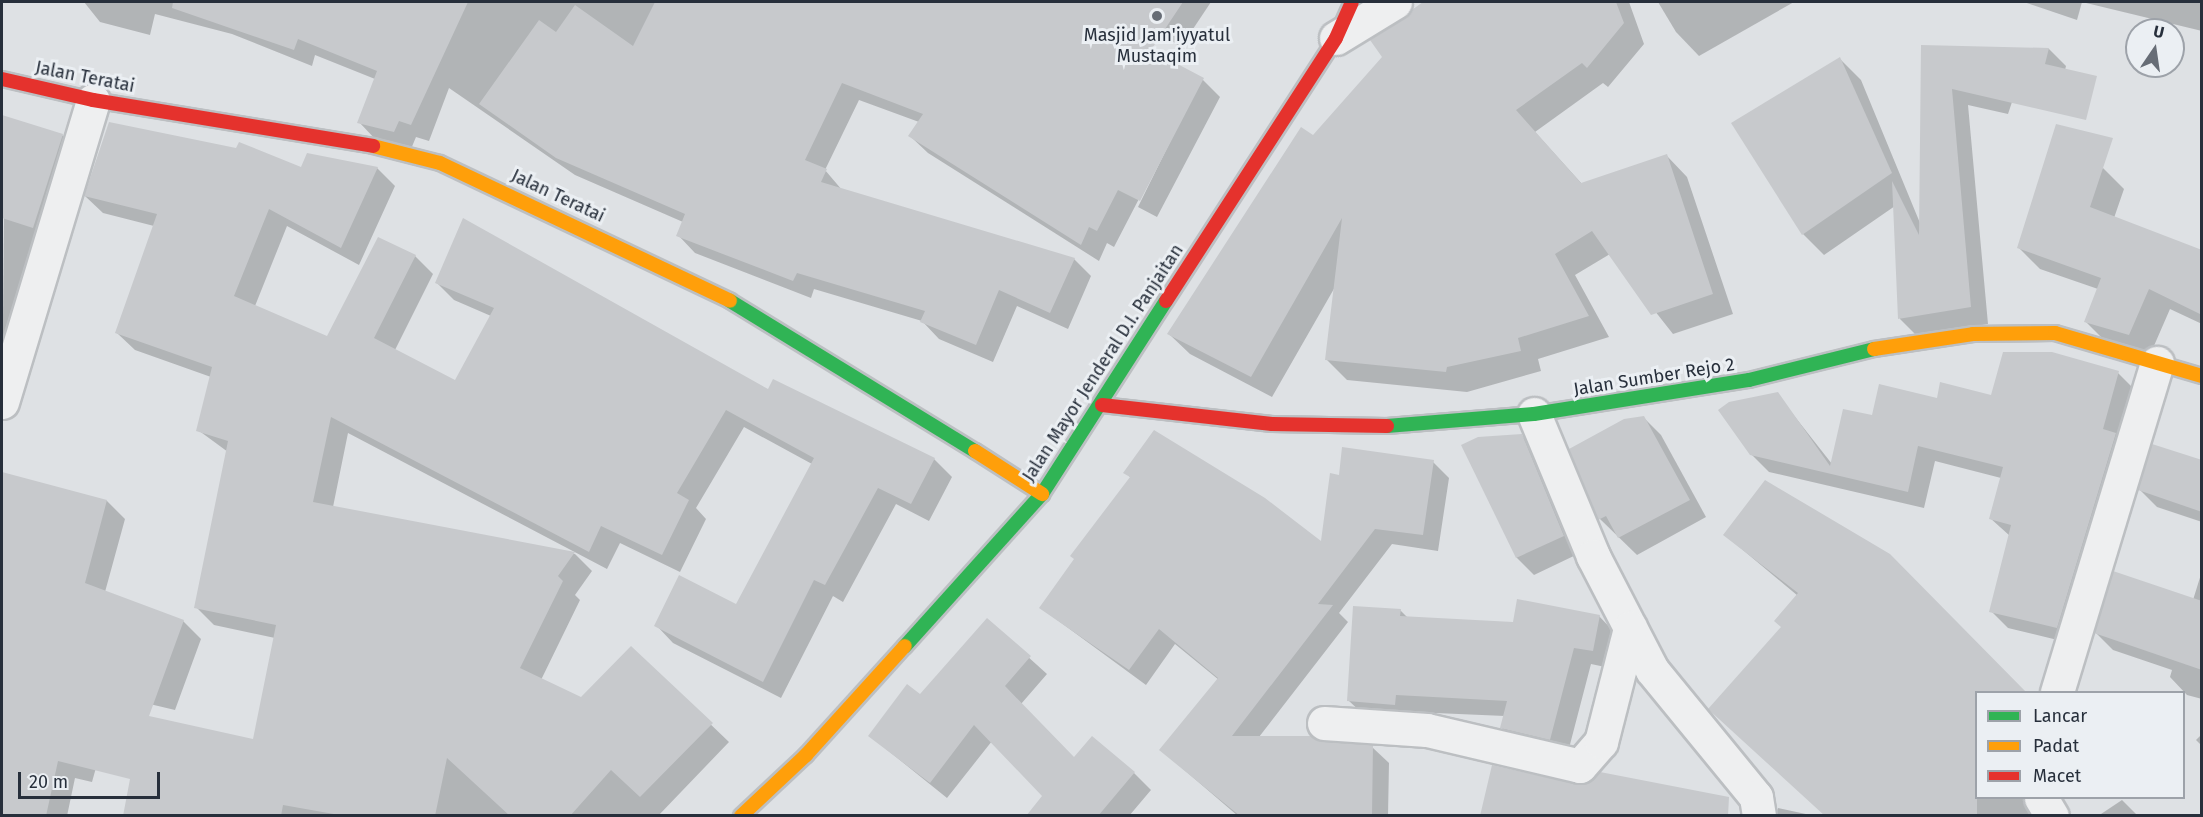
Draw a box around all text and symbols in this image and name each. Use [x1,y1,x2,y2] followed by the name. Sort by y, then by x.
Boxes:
[1150,9,1164,23] marker: Masjid Jam'iyyatul Mustaqim
[2125,18,2185,78] north arrow
[2151,21,2166,42] text: U
[1084,25,1230,68] place label: Masjid Jam'iyyatul Mustaqim
[33,57,137,97] street label: Jalan Teratai
[508,165,608,227] street label: Jalan Teratai
[1018,240,1188,486] street label: Jalan Mayor Jenderal D.I. Panjaitan
[1572,354,1736,400] street label: Jalan Sumber Rejo 2
[1975,691,2185,799] legend
[2033,705,2087,727] text: Lancar
[2033,735,2079,757] text: Padat
[21,760,164,798] scale bar
[2033,765,2081,787] text: Macet
[29,771,68,793] text: 20 m

